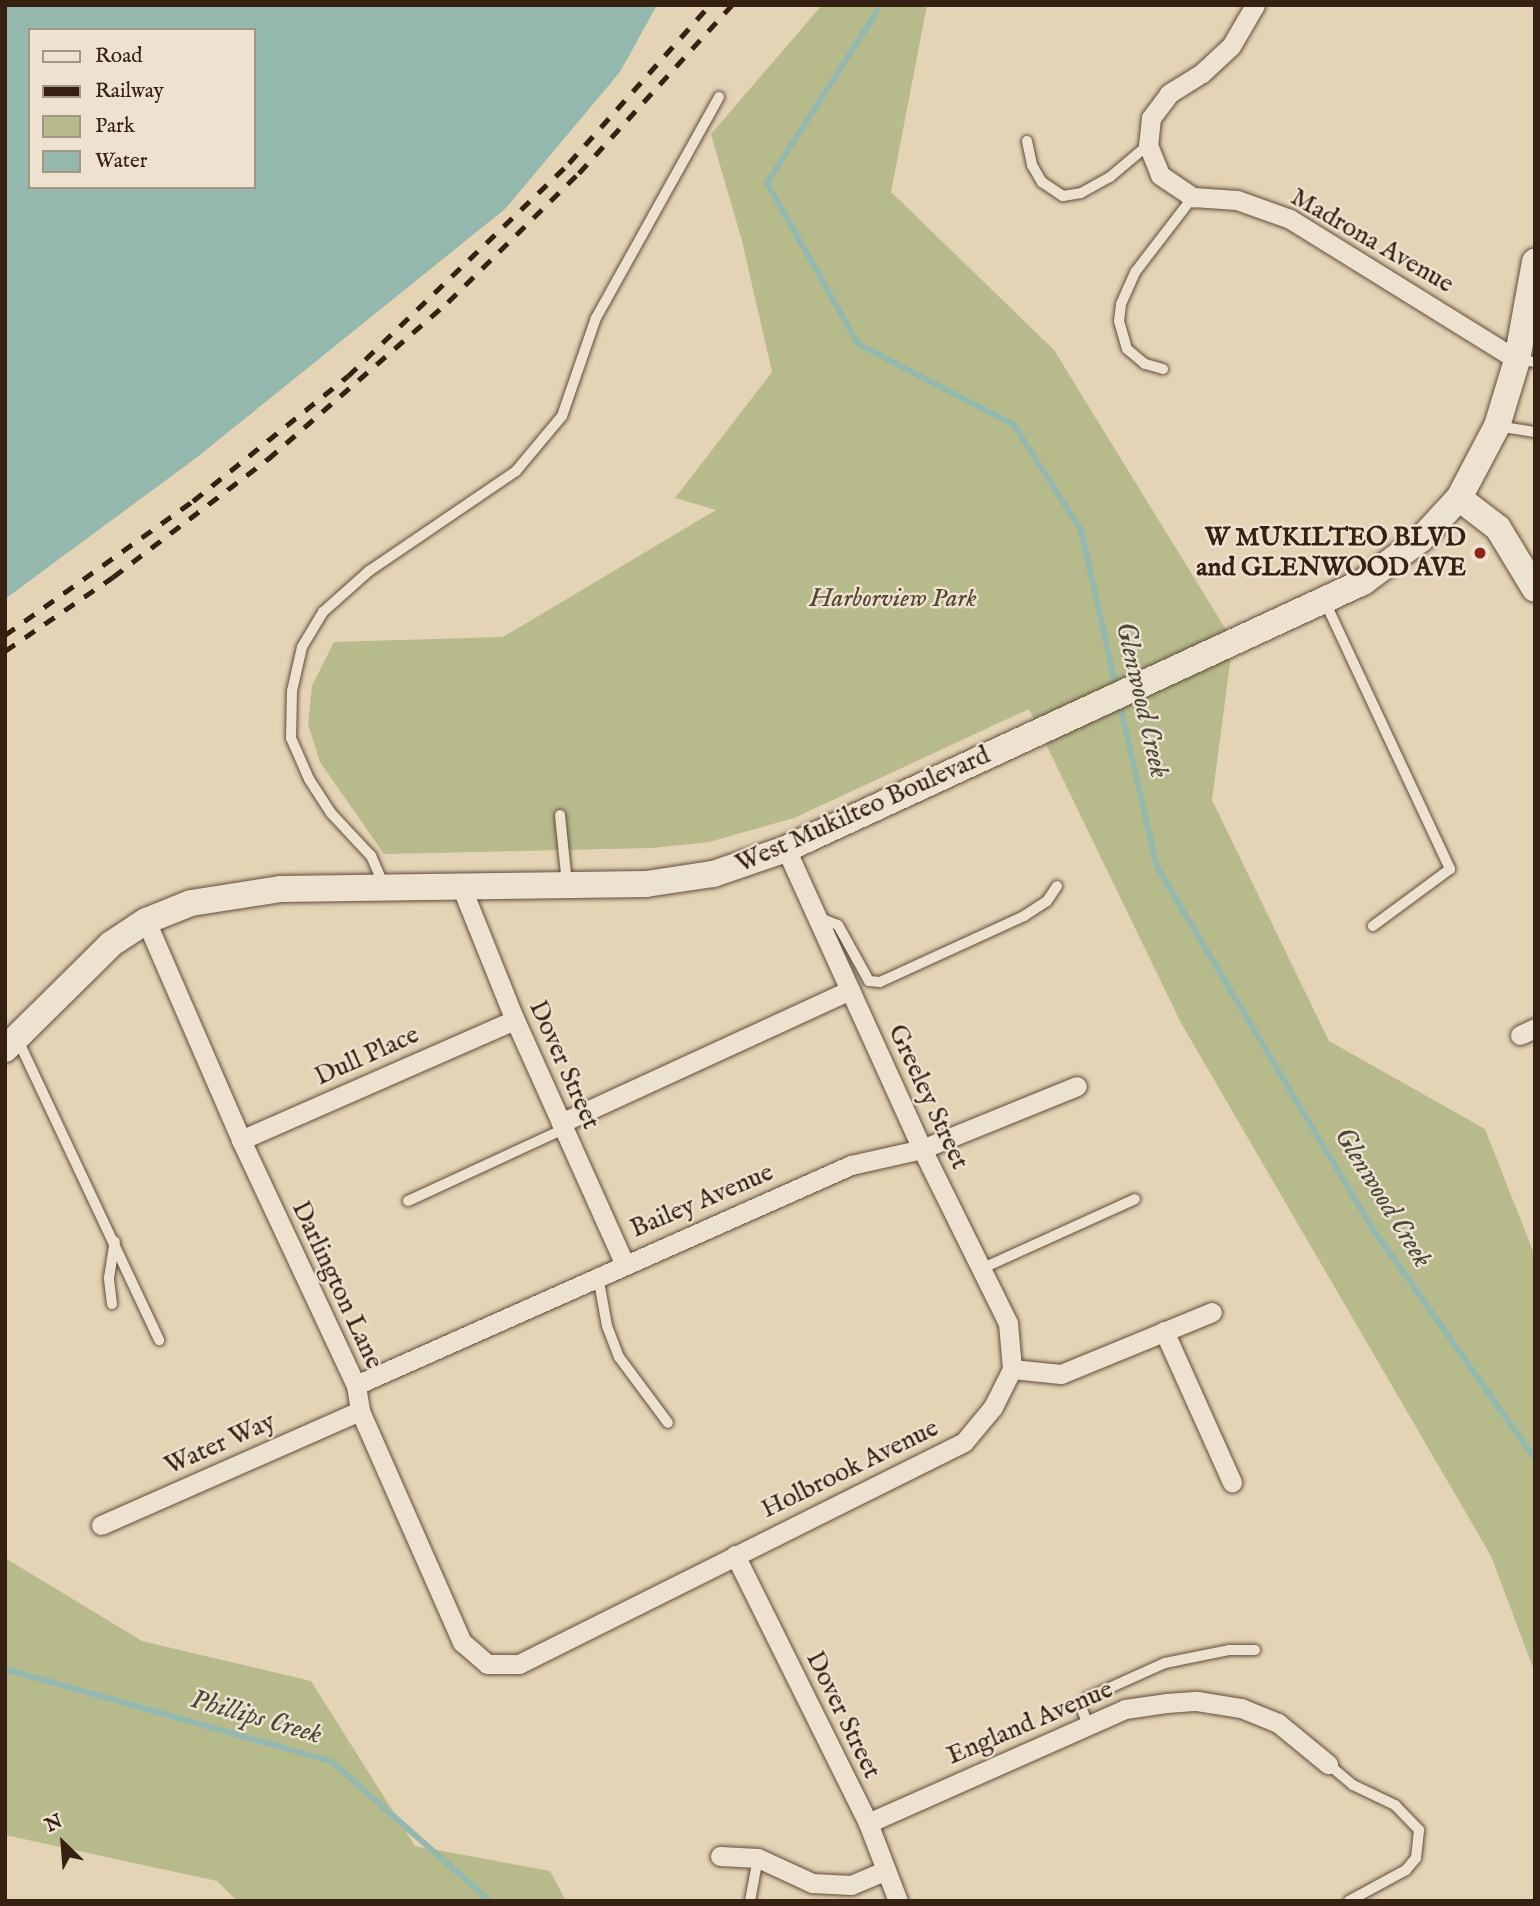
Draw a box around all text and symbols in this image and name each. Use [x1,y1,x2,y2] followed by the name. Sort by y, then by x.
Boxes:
[28,28,256,189] legend
[95,43,142,70] text: Road
[95,78,164,105] text: Railway
[95,113,135,140] text: Park
[95,148,147,175] text: Water
[1285,182,1459,300] street label: Madrona Avenue
[1196,522,1466,584] place label: W MUKILTEO BLVD and GLENWOOD AVE
[1472,545,1488,561] marker: W MUKILTEO BLVD and GLENWOOD AVE
[809,583,977,615] park label: Harborview Park
[1107,619,1175,781] water label: Glenwood Creek
[731,740,995,880] street label: West Mukilteo Boulevard
[522,996,606,1134] street label: Dover Street
[310,1019,424,1093] street label: Dull Place
[881,1020,975,1174] street label: Greeley Street
[1326,1122,1438,1274] water label: Glenwood Creek
[626,1157,778,1245] street label: Bailey Avenue
[284,1196,390,1374] street label: Darlington Lane
[160,1406,280,1482] street label: Water Way
[756,1413,944,1525] street label: Holbrook Avenue
[799,1646,887,1784] street label: Dover Street
[942,1674,1118,1772] street label: England Avenue
[187,1683,325,1753] water label: Phillips Creek
[28,1808,98,1878] north arrow
[42,1810,67,1838] text: N

